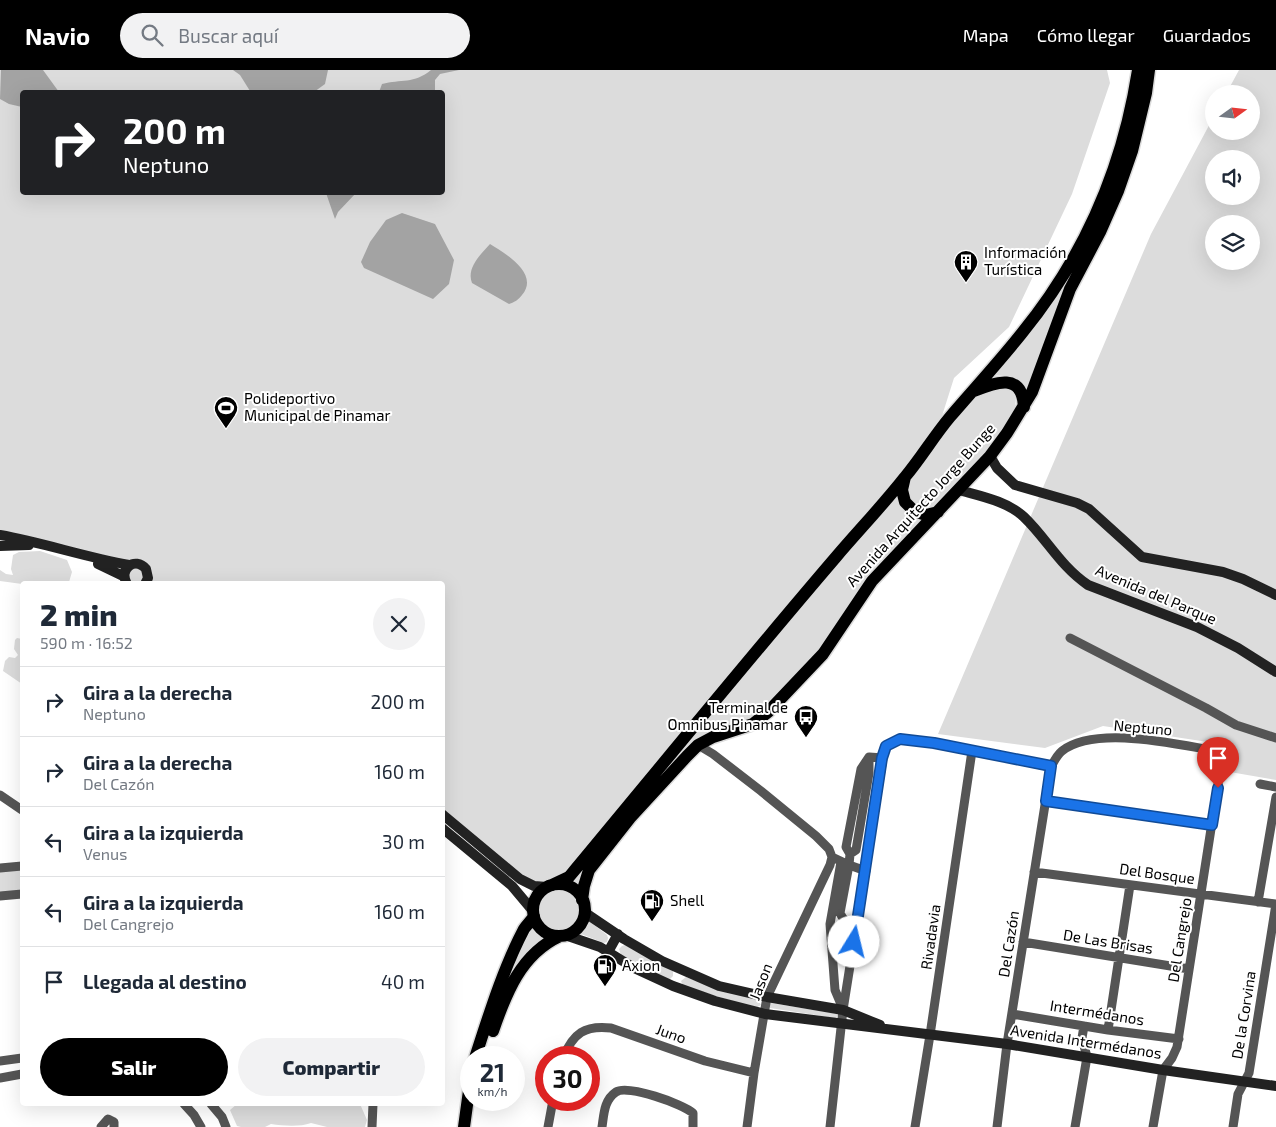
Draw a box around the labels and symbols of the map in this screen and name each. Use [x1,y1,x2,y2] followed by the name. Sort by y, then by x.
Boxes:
[1205,85,1260,140] north arrow
[984,243,1066,278] place label: Información Turística
[953,249,979,283] building icon: Información Turística
[244,389,390,424] place label: Polideportivo Municipal de Pinamar
[213,395,239,429] sports icon: Polideportivo Municipal de Pinamar
[842,419,998,590] street label: Avenida Arquitecto Jorge Bunge
[1093,560,1220,628] street label: Avenida del Parque
[667,698,788,733] place label: Terminal de Omnibus Pinamar
[793,704,819,738] bus stop icon: Terminal de Omnibus Pinamar
[1113,715,1173,739] street label: Neptuno
[1197,737,1239,788] pin
[1118,859,1196,887] street label: Del Bosque
[639,888,665,922] fuel station icon: Shell
[670,891,705,909] place label: Shell
[1163,896,1196,984] street label: Del Cangrejo
[917,903,944,971] street label: Rivadavia
[994,909,1022,978] street label: Del Cazón
[827,915,879,967] position arrow
[1062,925,1154,957] street label: De Las Brisas
[592,953,618,987] fuel station icon: Axion
[622,956,660,974] place label: Axion
[745,961,775,1003] street label: Jason
[1227,969,1259,1060] street label: De la Corvina
[1049,996,1146,1028] street label: Intermédanos
[654,1019,689,1047] street label: Juno
[1009,1020,1163,1062] street label: Avenida Intermédanos
[535,1046,600,1111] speed limit sign: 30

